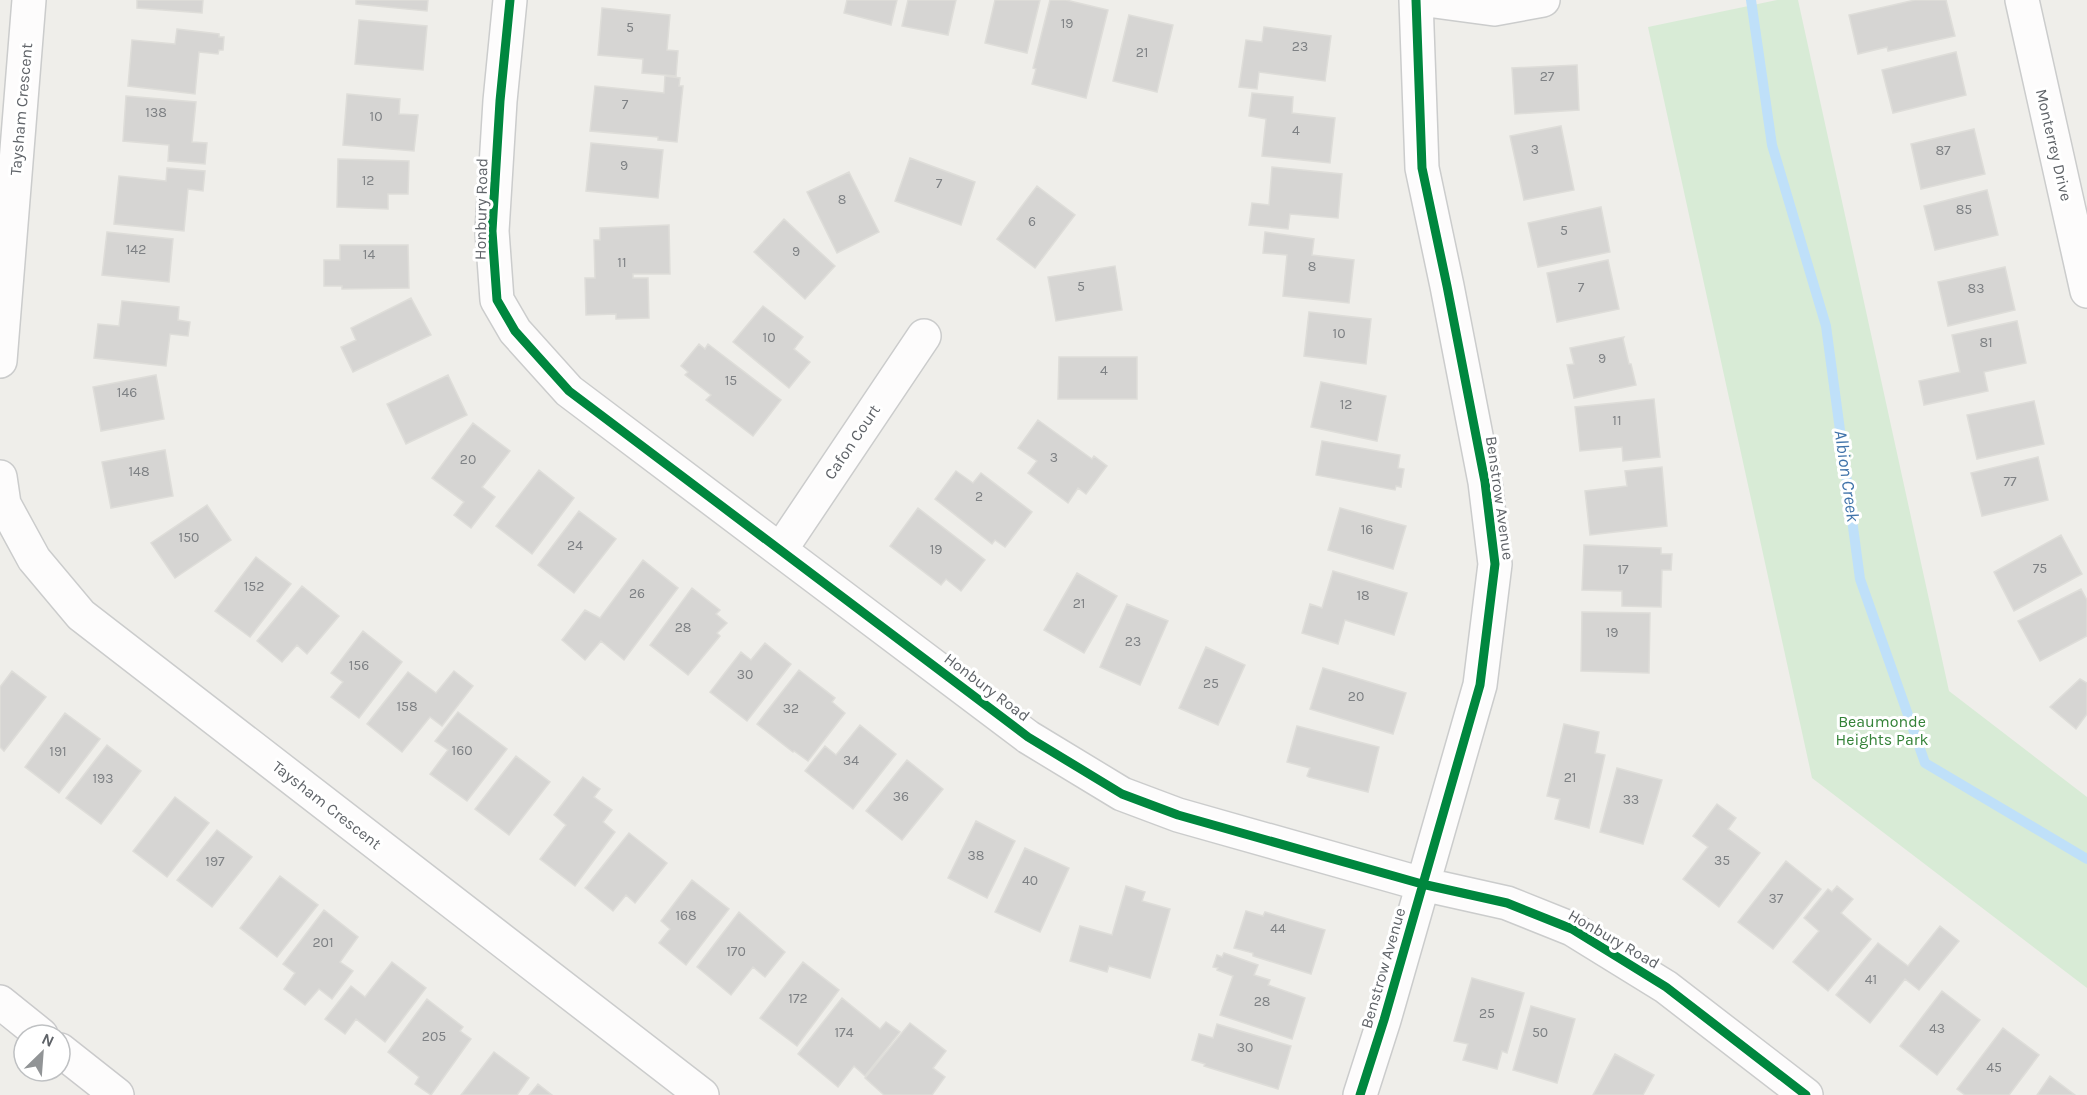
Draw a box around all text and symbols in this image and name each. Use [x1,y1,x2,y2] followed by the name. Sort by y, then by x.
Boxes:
[1061,15,1073,32] house number: 19
[626,19,634,36] house number: 5
[1292,38,1308,55] house number: 23
[6,42,36,176] street label: Taysham Crescent
[1136,44,1148,61] house number: 21
[1540,68,1555,85] house number: 27
[2032,87,2076,203] street label: Monterrey Drive
[622,96,629,113] house number: 7
[145,104,167,121] house number: 138
[370,108,382,125] house number: 10
[1292,122,1300,139] house number: 4
[1531,141,1539,158] house number: 3
[1935,142,1951,159] house number: 87
[620,157,628,174] house number: 9
[471,158,491,260] street label: Honbury Road
[362,172,374,189] house number: 12
[936,175,943,192] house number: 7
[838,191,846,208] house number: 8
[1956,201,1972,218] house number: 85
[1028,213,1036,230] house number: 6
[1560,222,1568,239] house number: 5
[126,241,146,258] house number: 142
[792,243,800,260] house number: 9
[363,246,375,263] house number: 14
[617,254,627,271] house number: 11
[1308,258,1316,275] house number: 8
[1077,278,1085,295] house number: 5
[1578,279,1585,296] house number: 7
[1968,280,1984,297] house number: 83
[1333,325,1345,342] house number: 10
[763,329,775,346] house number: 10
[1979,334,1993,351] house number: 81
[1598,350,1606,367] house number: 9
[1100,362,1108,379] house number: 4
[725,372,737,389] house number: 15
[117,384,137,401] house number: 146
[1340,396,1352,413] house number: 12
[820,401,884,483] street label: Cafon Court
[1612,412,1622,429] house number: 11
[1830,429,1864,524] water label: Albion Creek
[1482,435,1518,561] street label: Benstrow Avenue
[1050,449,1058,466] house number: 3
[460,451,476,468] house number: 20
[128,463,150,480] house number: 148
[2003,473,2017,490] house number: 77
[975,488,983,505] house number: 2
[1361,521,1373,538] house number: 16
[179,529,199,546] house number: 150
[567,537,583,554] house number: 24
[930,541,942,558] house number: 19
[2033,560,2047,577] house number: 75
[1617,561,1629,578] house number: 17
[244,578,264,595] house number: 152
[629,585,645,602] house number: 26
[1356,587,1370,604] house number: 18
[1073,595,1085,612] house number: 21
[675,619,691,636] house number: 28
[1606,624,1618,641] house number: 19
[1125,633,1141,650] house number: 23
[940,649,1034,725] street label: Honbury Road
[349,657,369,674] house number: 156
[737,666,753,683] house number: 30
[1203,675,1219,692] house number: 25
[1348,688,1364,705] house number: 20
[396,698,418,715] house number: 158
[783,700,799,717] house number: 32
[1835,712,1929,749] park label: Beaumonde Heights Park
[452,742,472,759] house number: 160
[49,743,67,760] house number: 191
[843,752,859,769] house number: 34
[269,757,385,853] street label: Taysham Crescent
[1564,769,1576,786] house number: 21
[92,770,114,787] house number: 193
[893,788,909,805] house number: 36
[1623,791,1639,808] house number: 33
[968,847,984,864] house number: 38
[1714,852,1730,869] house number: 35
[205,853,225,870] house number: 197
[1022,872,1038,889] house number: 40
[1769,890,1784,907] house number: 37
[1357,905,1409,1031] street label: Benstrow Avenue
[1565,905,1663,973] street label: Honbury Road
[675,907,697,924] house number: 168
[1270,920,1286,937] house number: 44
[312,934,334,951] house number: 201
[726,943,746,960] house number: 170
[1865,971,1877,988] house number: 41
[788,990,808,1007] house number: 172
[1254,993,1270,1010] house number: 28
[1479,1005,1495,1022] house number: 25
[1929,1020,1945,1037] house number: 43
[12,1023,72,1083] north arrow
[834,1024,854,1041] house number: 174
[1532,1024,1548,1041] house number: 50
[422,1028,446,1045] house number: 205
[39,1029,57,1051] text: N
[1237,1039,1253,1056] house number: 30
[1986,1059,2002,1076] house number: 45

